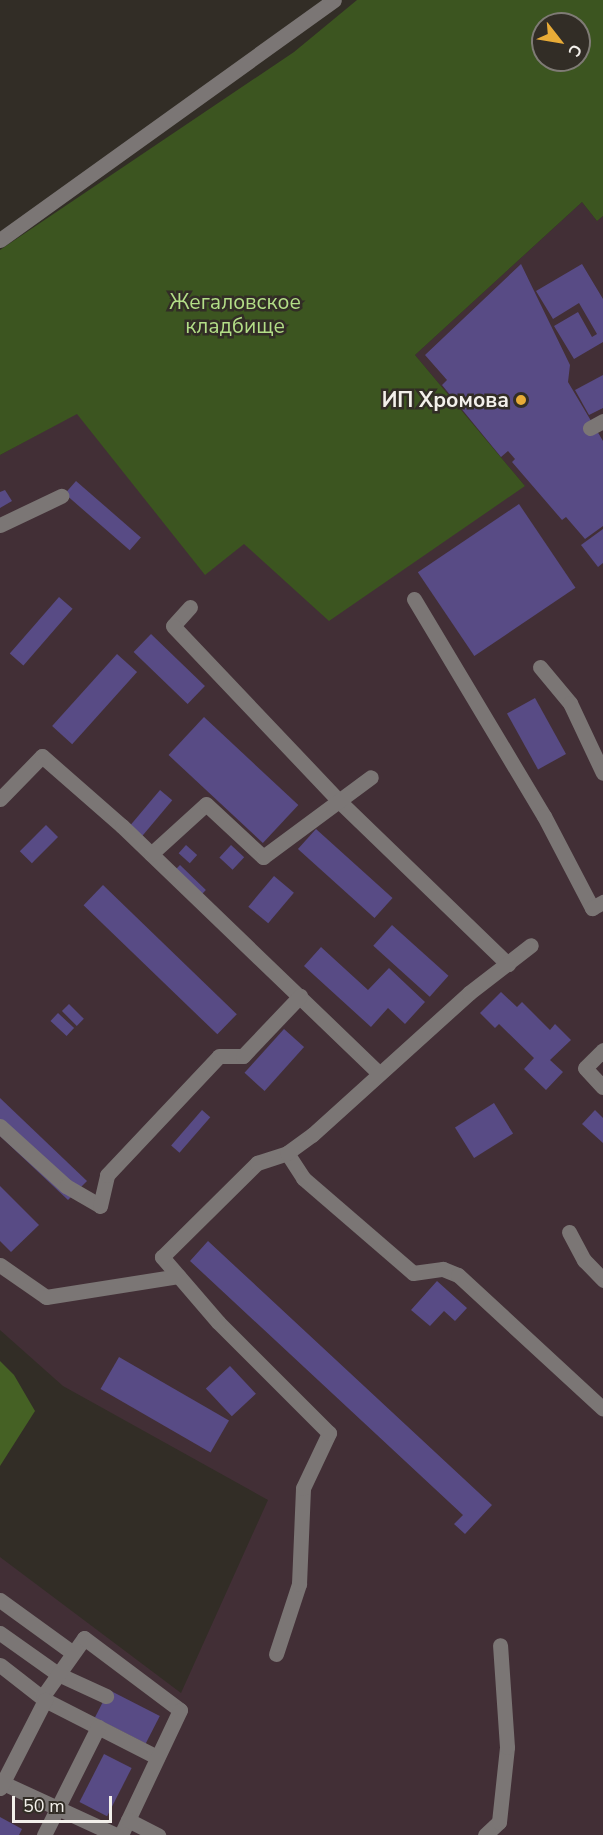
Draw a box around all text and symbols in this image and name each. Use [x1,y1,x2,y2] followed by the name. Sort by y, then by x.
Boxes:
[531,12,591,72] north arrow
[562,40,587,61] text: С
[169,289,301,339] park label: Жегаловское кладбище
[382,387,509,413] place label: ИП Хромова
[514,393,528,407] marker: ИП Хромова
[15,1784,116,1822] scale bar
[23,1794,65,1818] text: 50 m

